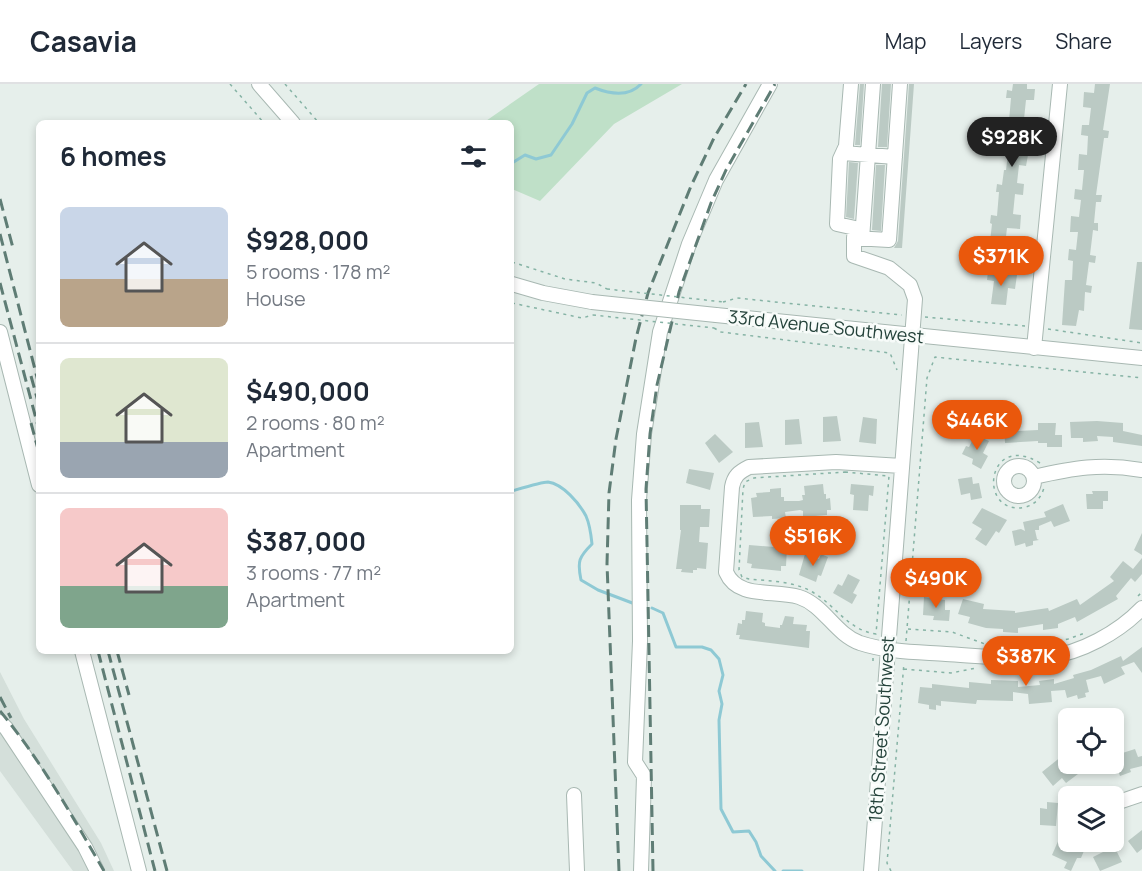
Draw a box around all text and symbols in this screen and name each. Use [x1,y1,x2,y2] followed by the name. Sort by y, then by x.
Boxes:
[30,22,137,60] text: Casavia
[885,27,926,55] text: Map
[959,27,1022,55] text: Layers
[1055,27,1112,55] text: Share
[970,117,1054,168] pin: $928K
[981,123,1043,150] text: $928K
[60,138,167,174] text: 6 homes
[457,140,490,173] icon: filters
[246,222,369,258] text: $928,000
[108,231,180,303] icon: home
[959,236,1043,287] pin: $371K
[973,242,1029,269] text: $371K
[246,258,391,285] text: 5 rooms · 178 m²
[246,285,306,312] text: House
[727,304,925,348] street label: 33rd Avenue Southwest
[246,373,370,409] text: $490,000
[108,382,180,454] icon: home
[935,400,1019,451] pin: $446K
[946,406,1008,433] text: $446K
[246,409,385,436] text: 2 rooms · 80 m²
[246,436,345,463] text: Apartment
[771,516,855,567] pin: $516K
[784,522,842,549] text: $516K
[246,523,366,559] text: $387,000
[108,532,180,604] icon: home
[894,558,978,609] pin: $490K
[246,559,381,586] text: 3 rooms · 77 m²
[905,564,967,591] text: $490K
[246,586,345,613] text: Apartment
[863,635,899,823] street label: 18th Street Southwest
[984,636,1068,687] pin: $387K
[996,642,1056,669] text: $387K
[1058,708,1124,852] map controls
[1058,708,1124,774] button: locate
[1058,786,1124,852] button: layers

